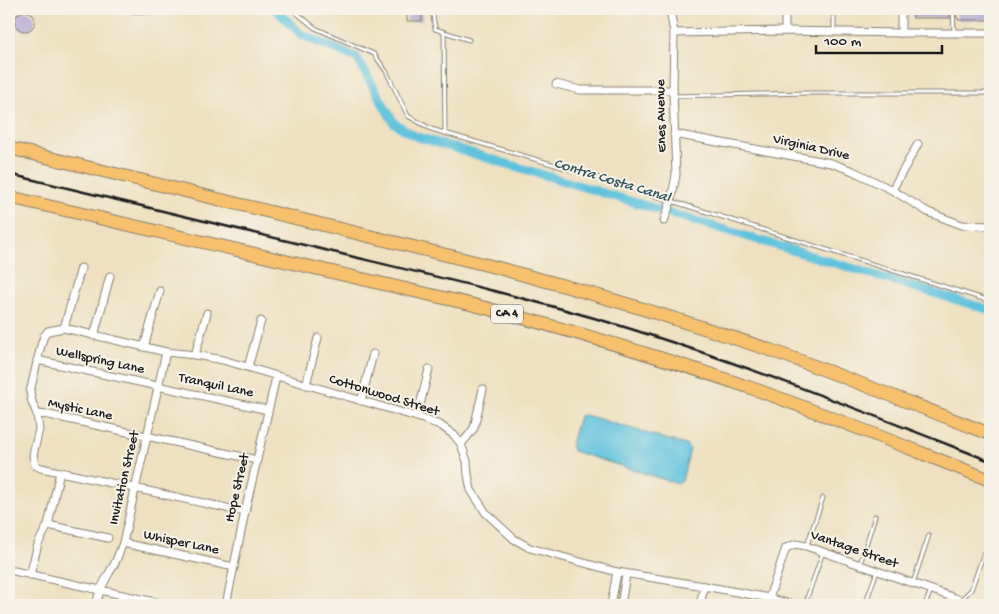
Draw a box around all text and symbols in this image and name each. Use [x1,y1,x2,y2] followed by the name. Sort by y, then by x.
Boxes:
[816,22,943,54] scale bar
[823,33,862,51] text: 100 m
[653,78,671,153] street label: Enes Avenue
[770,131,852,165] street label: Virginia Drive
[552,155,674,208] water label: Contra Costa Canal
[491,304,523,324] road number: CA 4
[54,343,147,379] street label: Wellspring Lane
[176,370,256,402] street label: Tranquil Lane
[327,371,442,421] street label: Cottonwood Street
[46,395,114,425] street label: Mystic Lane
[106,428,144,527] street label: Invitation Street
[222,451,254,524] street label: Hope Street
[142,527,221,559] street label: Whisper Lane
[807,527,901,573] street label: Vantage Street

